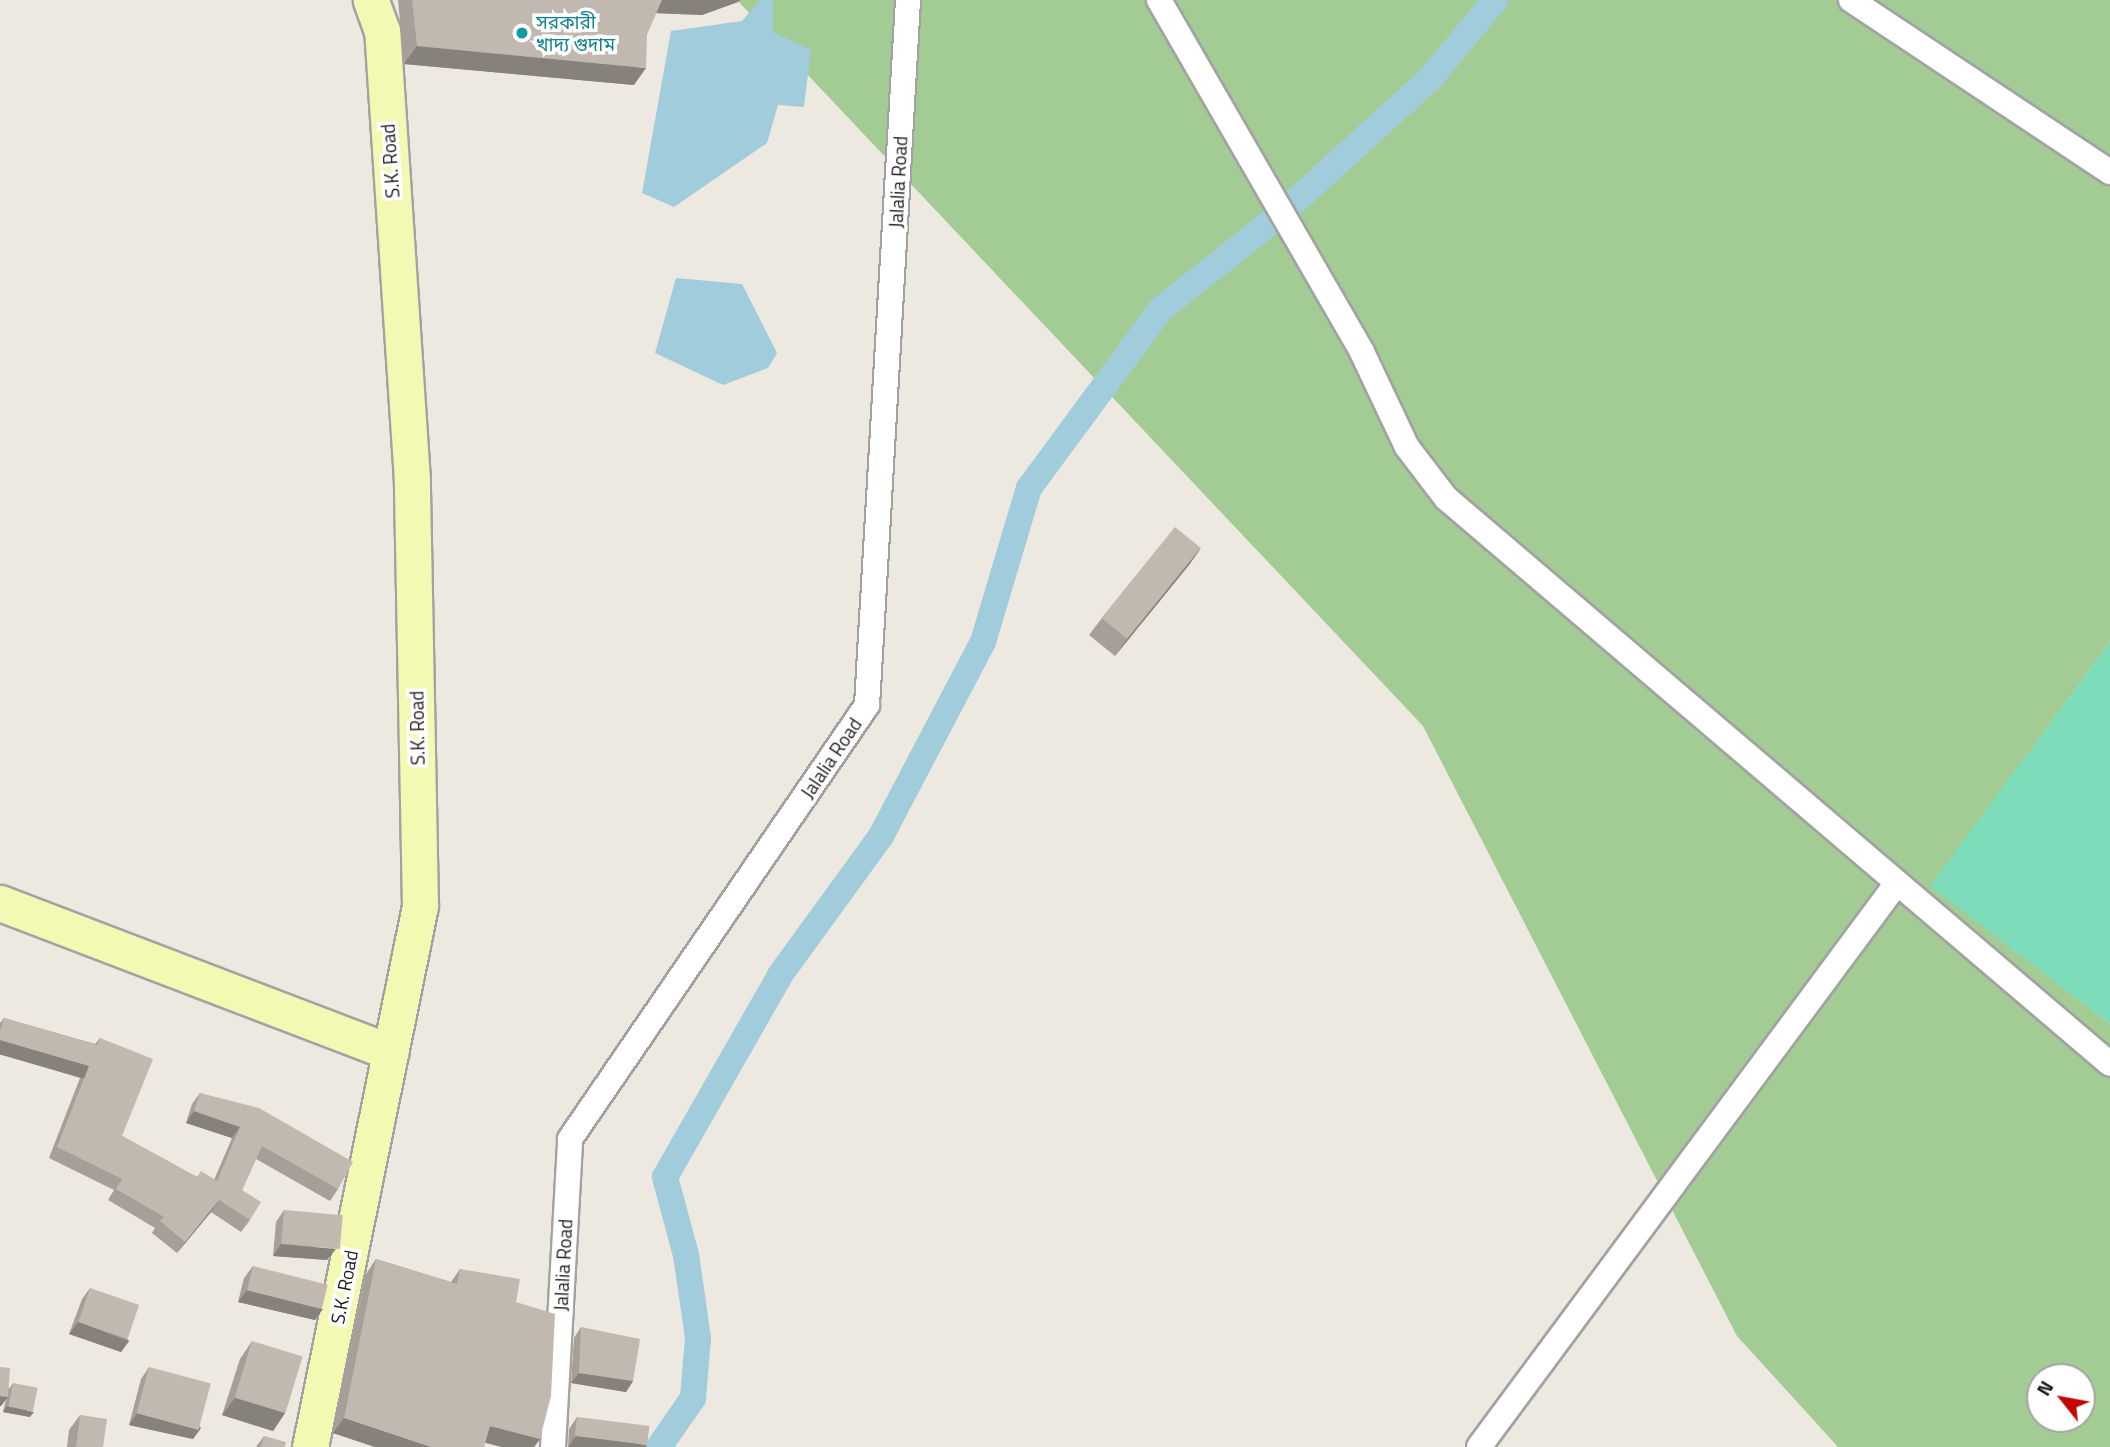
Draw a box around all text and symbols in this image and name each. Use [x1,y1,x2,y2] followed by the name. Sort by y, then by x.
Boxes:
[536,11,615,55] place label: সরকারী খাদ্য গুদাম
[514,25,530,41] marker: সরকারী খাদ্য গুদাম
[376,123,404,199] street label: S.K. Road
[884,135,912,229] street label: Jalalia Road
[405,690,429,766] street label: S.K. Road
[796,713,866,803] street label: Jalalia Road
[549,1218,577,1312] street label: Jalalia Road
[326,1248,362,1326] street label: S.K. Road
[2026,1363,2096,1433] north arrow
[2028,1375,2060,1401] text: N

